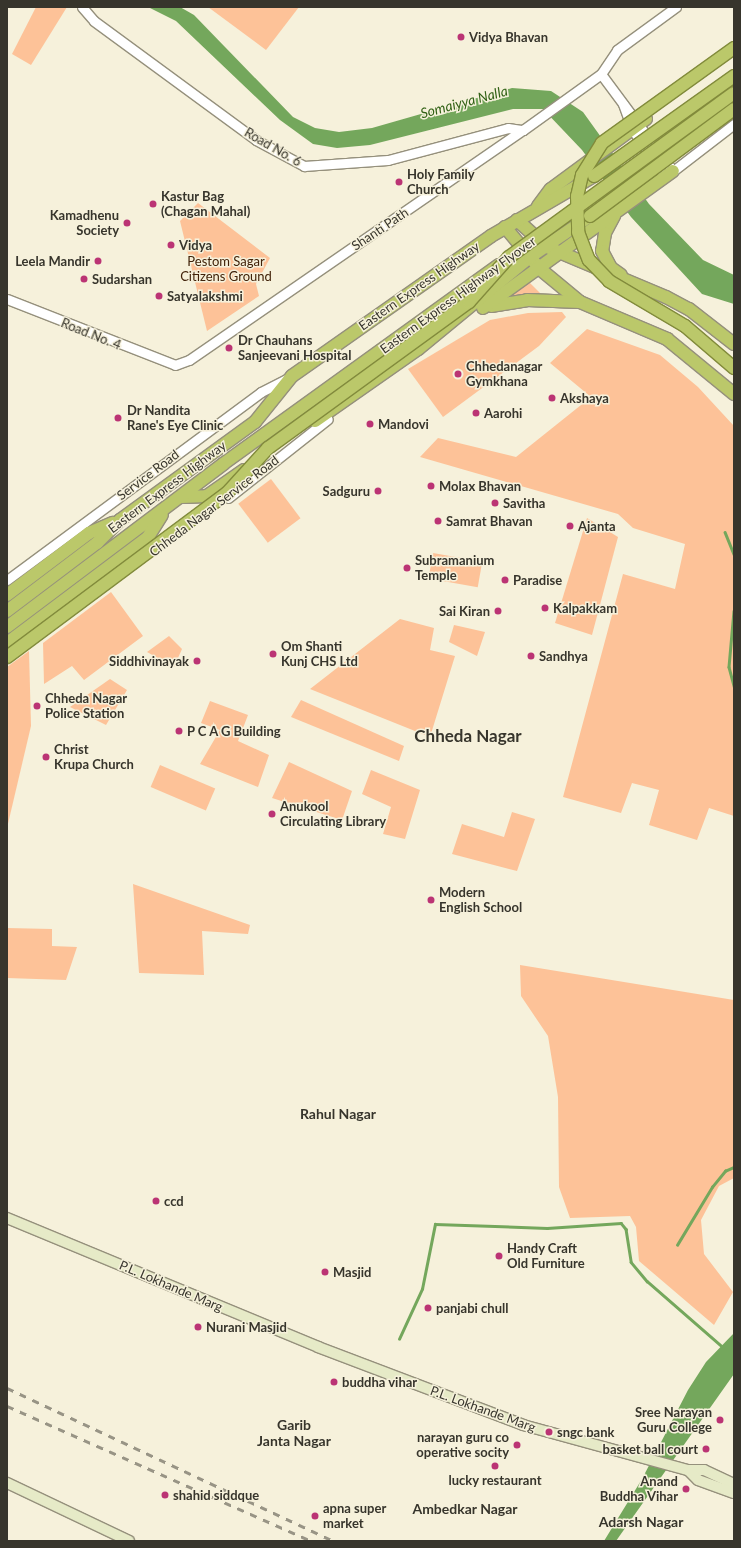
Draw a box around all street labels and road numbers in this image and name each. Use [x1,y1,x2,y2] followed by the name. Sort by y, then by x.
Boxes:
[242,124,304,170] street label: Road No. 6
[349,204,411,254] street label: Shanti Path
[377,233,539,357] street label: Eastern Express Highway Flyover
[356,238,482,334] street label: Eastern Express Highway
[59,315,123,353] street label: Road No. 4
[105,438,229,536] street label: Eastern Express Highway
[114,447,182,503] street label: Service Road
[146,452,282,560] street label: Chheda Nagar Service Road
[117,1257,225,1315] street label: P.L. Lokhande Marg
[428,1383,538,1435] street label: P.L. Lokhande Marg

